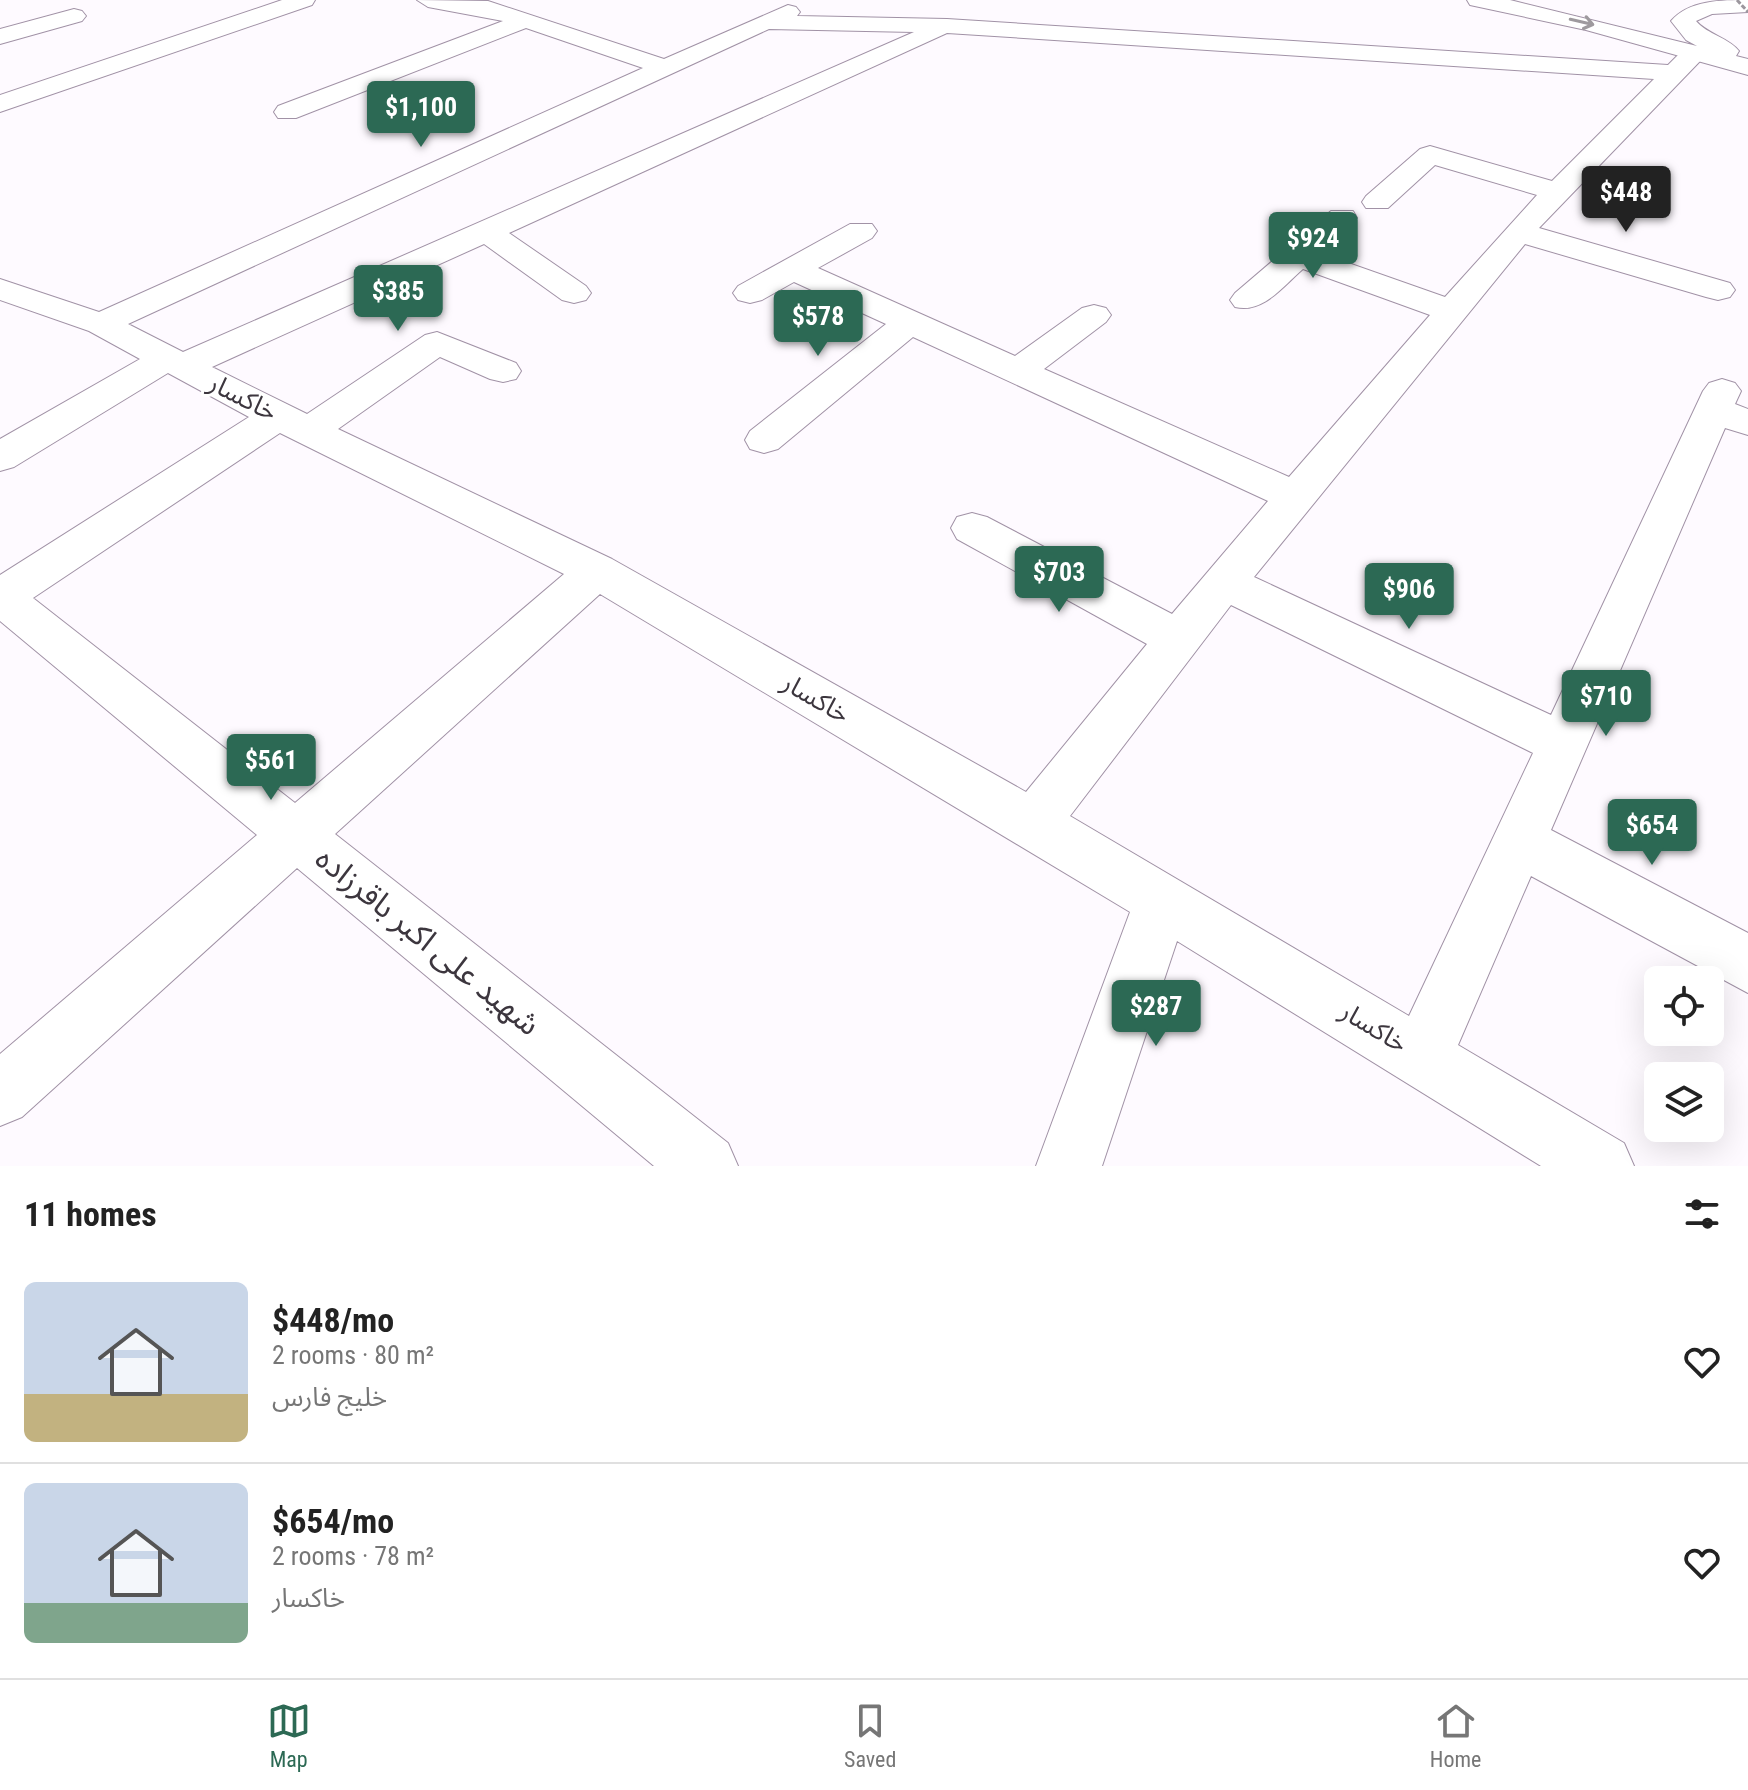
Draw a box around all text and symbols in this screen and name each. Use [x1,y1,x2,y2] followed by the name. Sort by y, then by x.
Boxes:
[1569,15,1594,30] one-way arrow
[356,81,486,149] pin: $1,100
[385,92,457,122] text: $1,100
[1579,166,1673,234] pin: $448
[1600,177,1652,207] text: $448
[1266,212,1360,280] pin: $924
[1287,223,1339,253] text: $924
[351,265,445,333] pin: $385
[372,276,424,306] text: $385
[771,290,865,358] pin: $578
[792,301,844,331] text: $578
[203,367,282,427] street label: خاکسار
[1012,546,1106,614] pin: $703
[1033,557,1085,587] text: $703
[1362,563,1456,631] pin: $906
[1383,574,1435,604] text: $906
[776,666,855,729] street label: خاکسار
[1559,670,1653,738] pin: $710
[1580,681,1632,711] text: $710
[224,734,318,802] pin: $561
[245,745,297,775] text: $561
[1605,799,1699,867] pin: $654
[1626,810,1678,840] text: $654
[308,839,548,1043] street label: شهید علی اکبر باقرزاده
[1644,966,1724,1142] map controls
[1644,966,1724,1046] button: locate
[1109,980,1203,1048] pin: $287
[1130,991,1182,1021] text: $287
[1334,995,1413,1059] street label: خاکسار
[1644,1062,1724,1142] button: layers
[1680,1192,1724,1236] icon: filters
[24,1194,157,1234] text: 11 homes
[272,1300,394,1340] text: $448/mo
[88,1314,184,1410] icon: home
[272,1340,434,1370] text: 2 rooms · 80 m²
[1680,1340,1724,1384] icon: heart
[272,1382,387,1412] text: خلیج فارس
[272,1501,394,1541] text: $654/mo
[88,1515,184,1611] icon: home
[272,1541,434,1571] text: 2 rooms · 78 m²
[1680,1541,1724,1585] icon: heart
[272,1583,345,1613] text: خاکسار
[267,1699,311,1772] tab: Map
[844,1699,896,1772] tab: Saved
[1430,1699,1481,1772] tab: Home

